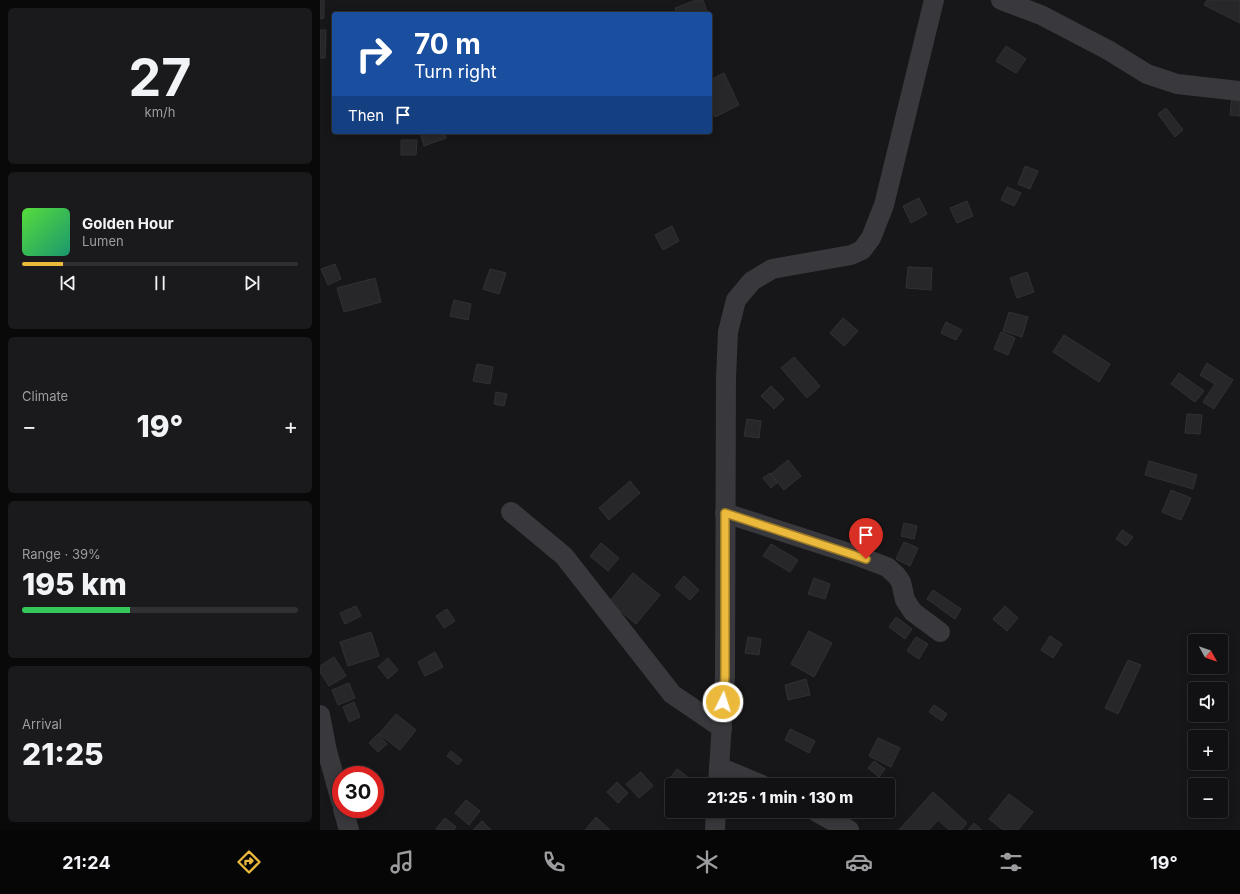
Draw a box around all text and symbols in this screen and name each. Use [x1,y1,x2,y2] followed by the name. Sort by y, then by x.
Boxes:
[414,27,481,61] text: 70 m
[348,28,400,80] icon: right
[129,46,192,109] text: 27
[414,61,497,82] text: Turn right
[145,104,175,120] text: km/h
[392,104,414,126] icon: arrive
[348,106,384,125] text: Then
[82,214,174,233] text: Golden Hour
[82,233,124,249] text: Lumen
[57,272,79,294] icon: previous
[149,272,171,294] icon: pause
[241,272,263,294] icon: next
[22,388,68,404] text: Climate
[137,408,183,444] text: 19°
[22,413,37,439] text: −
[283,413,298,439] text: +
[849,518,883,559] pin
[855,524,877,546] icon: arrive
[22,546,101,562] text: Range · 39%
[22,566,127,602] text: 195 km
[1188,634,1228,674] north arrow
[1188,634,1228,818] map controls
[702,681,744,723] position arrow
[1188,682,1228,722] button: sound
[22,716,62,732] text: Arrival
[1188,730,1228,770] button: +
[22,736,104,772] text: 21:25
[332,766,384,818] speed limit sign: 30
[1188,778,1228,818] button: −
[707,788,853,807] text: 21:25 · 1 min · 130 m
[235,848,263,876] icon: directions
[388,848,416,876] icon: music
[540,848,568,876] icon: phone
[693,848,721,876] icon: climate
[845,848,873,876] icon: car
[997,848,1025,876] icon: filters
[62,852,111,873] text: 21:24
[1150,852,1178,873] text: 19°

